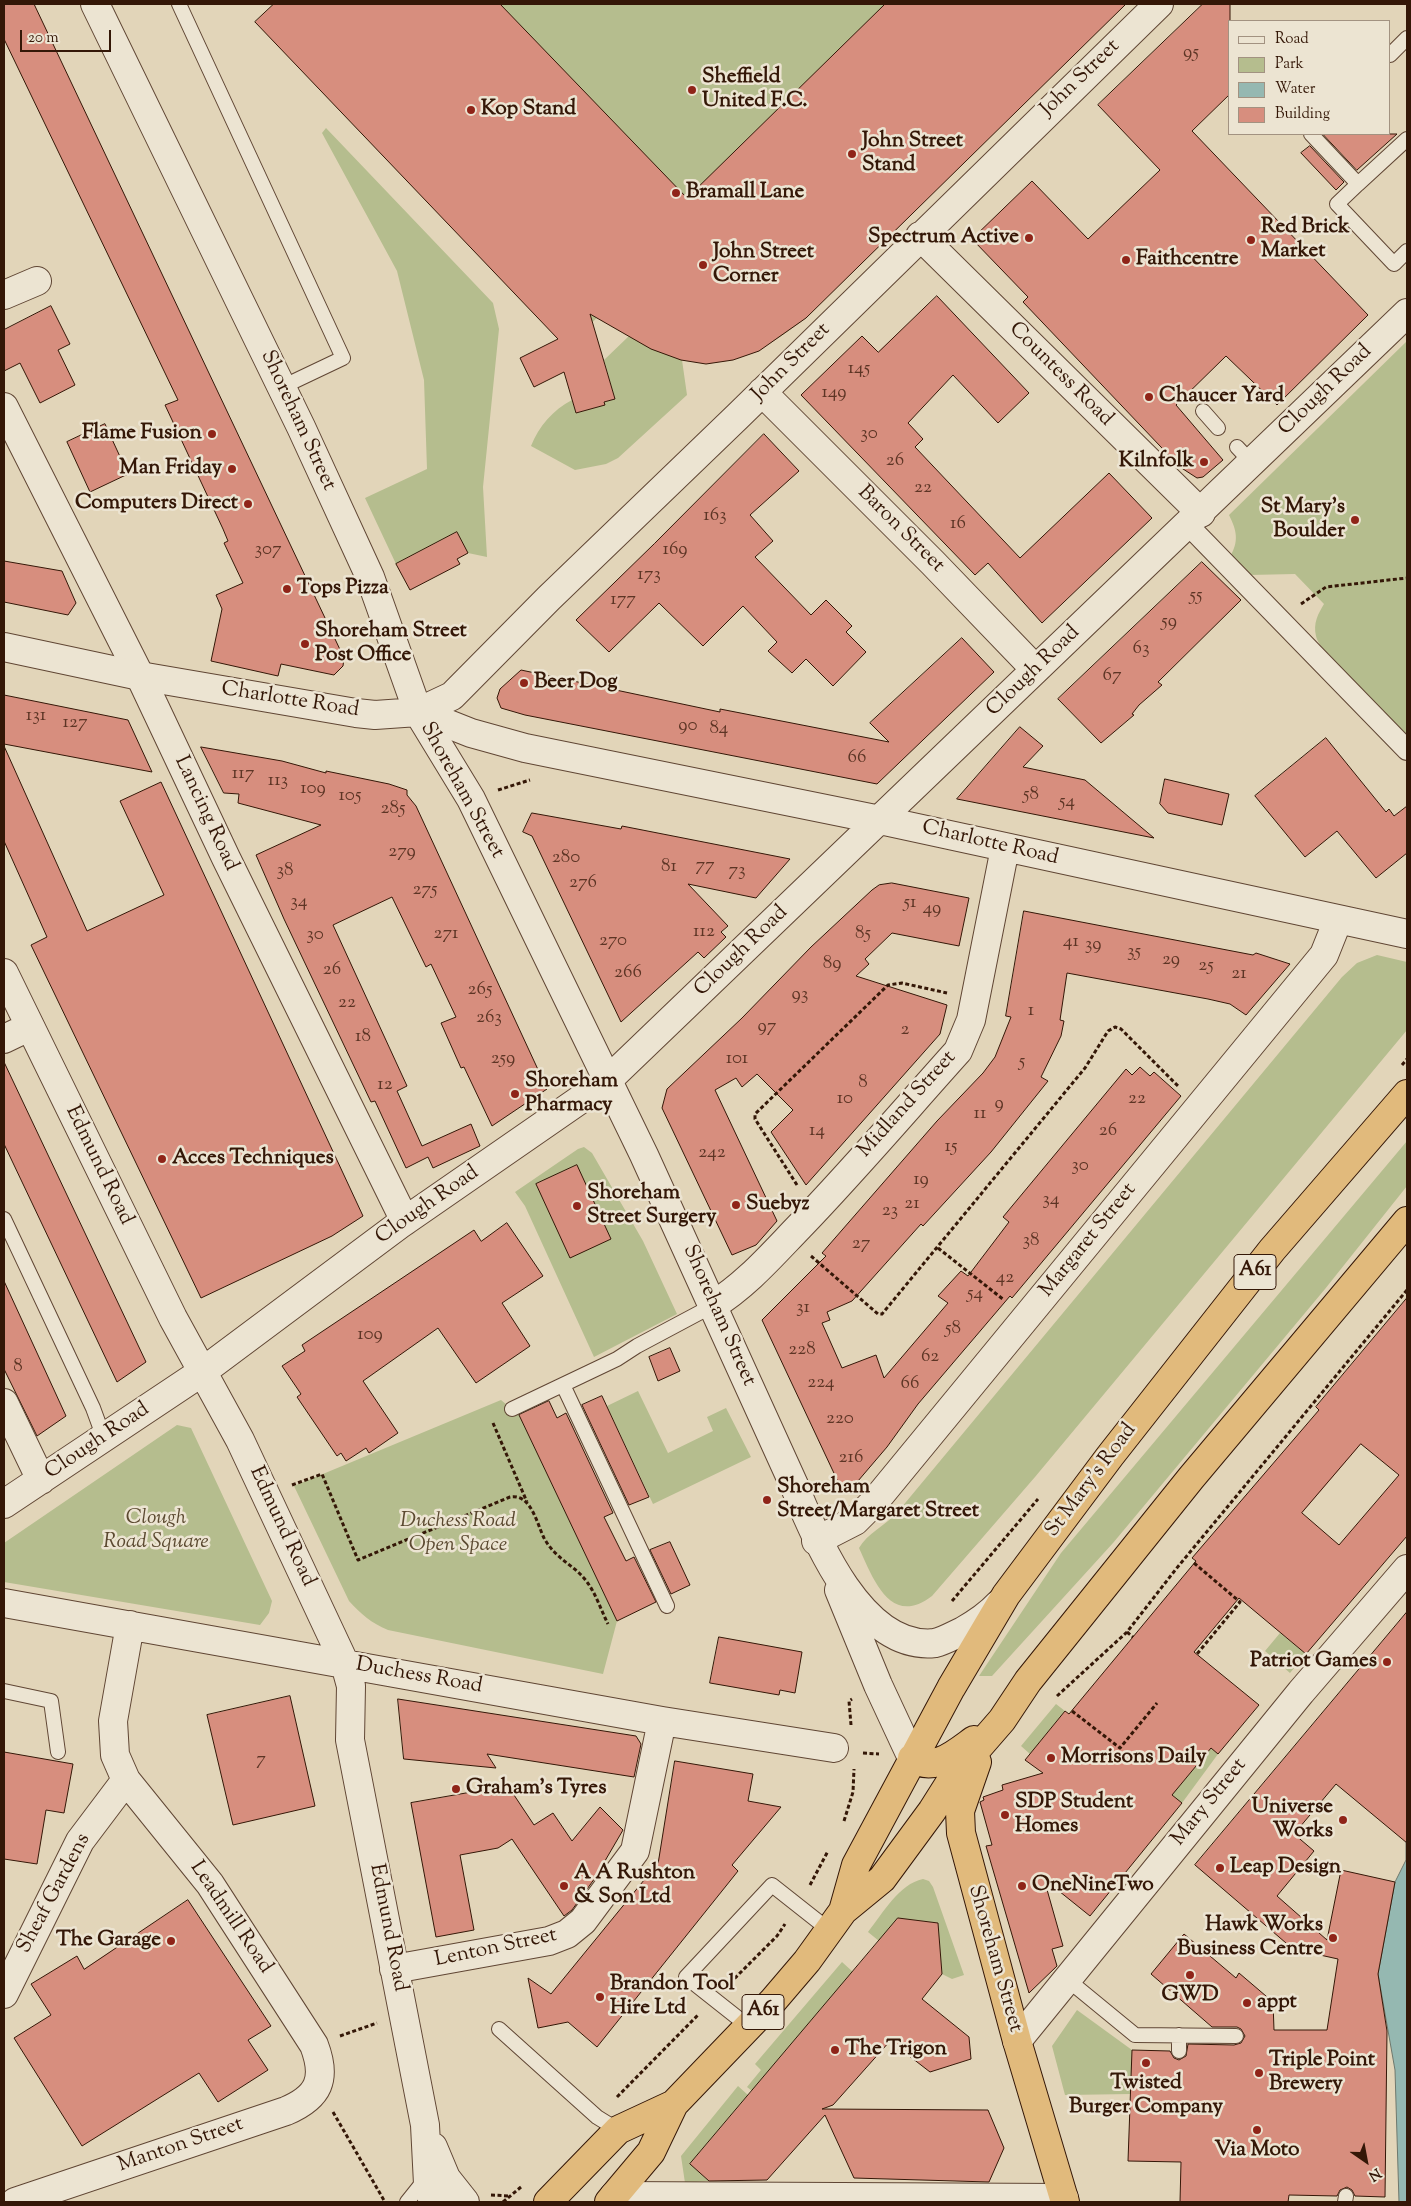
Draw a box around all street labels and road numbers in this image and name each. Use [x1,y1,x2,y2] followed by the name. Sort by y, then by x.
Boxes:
[1036,35,1126,123] street label: John Street
[747,318,837,408] street label: John Street
[1003,318,1117,432] street label: Countess Road
[1274,340,1378,442] street label: Clough Road
[254,347,340,495] street label: Shoreham Street
[851,481,949,579] street label: Baron Street
[982,621,1086,723] street label: Clough Road
[219,678,361,724] street label: Charlotte Road
[413,719,509,863] street label: Shoreham Street
[167,752,243,876] street label: Lancing Road
[919,816,1061,872] street label: Charlotte Road
[690,901,794,1003] street label: Clough Road
[853,1046,963,1164] street label: Midland Street
[58,1102,138,1230] street label: Edmund Road
[371,1161,485,1251] street label: Clough Road
[1035,1179,1143,1303] street label: Margaret Street
[676,1242,760,1390] street label: Shoreham Street
[1234,1254,1276,1290] road number: A61
[41,1398,155,1486] street label: Clough Road
[1041,1419,1143,1543] street label: St Mary's Road
[242,1463,320,1591] street label: Edmund Road
[354,1653,484,1701] street label: Duchess Road
[1167,1754,1253,1852] street label: Mary Street
[13,1830,97,1958] street label: Sheaf Gardens
[183,1857,277,1979] street label: Leadmill Road
[362,1862,412,1994] street label: Edmund Road
[961,1883,1027,2035] street label: Shoreham Street
[433,1924,559,1974] street label: Lenton Street
[742,1994,784,2030] road number: A61
[115,2113,247,2179] street label: Manton Street

